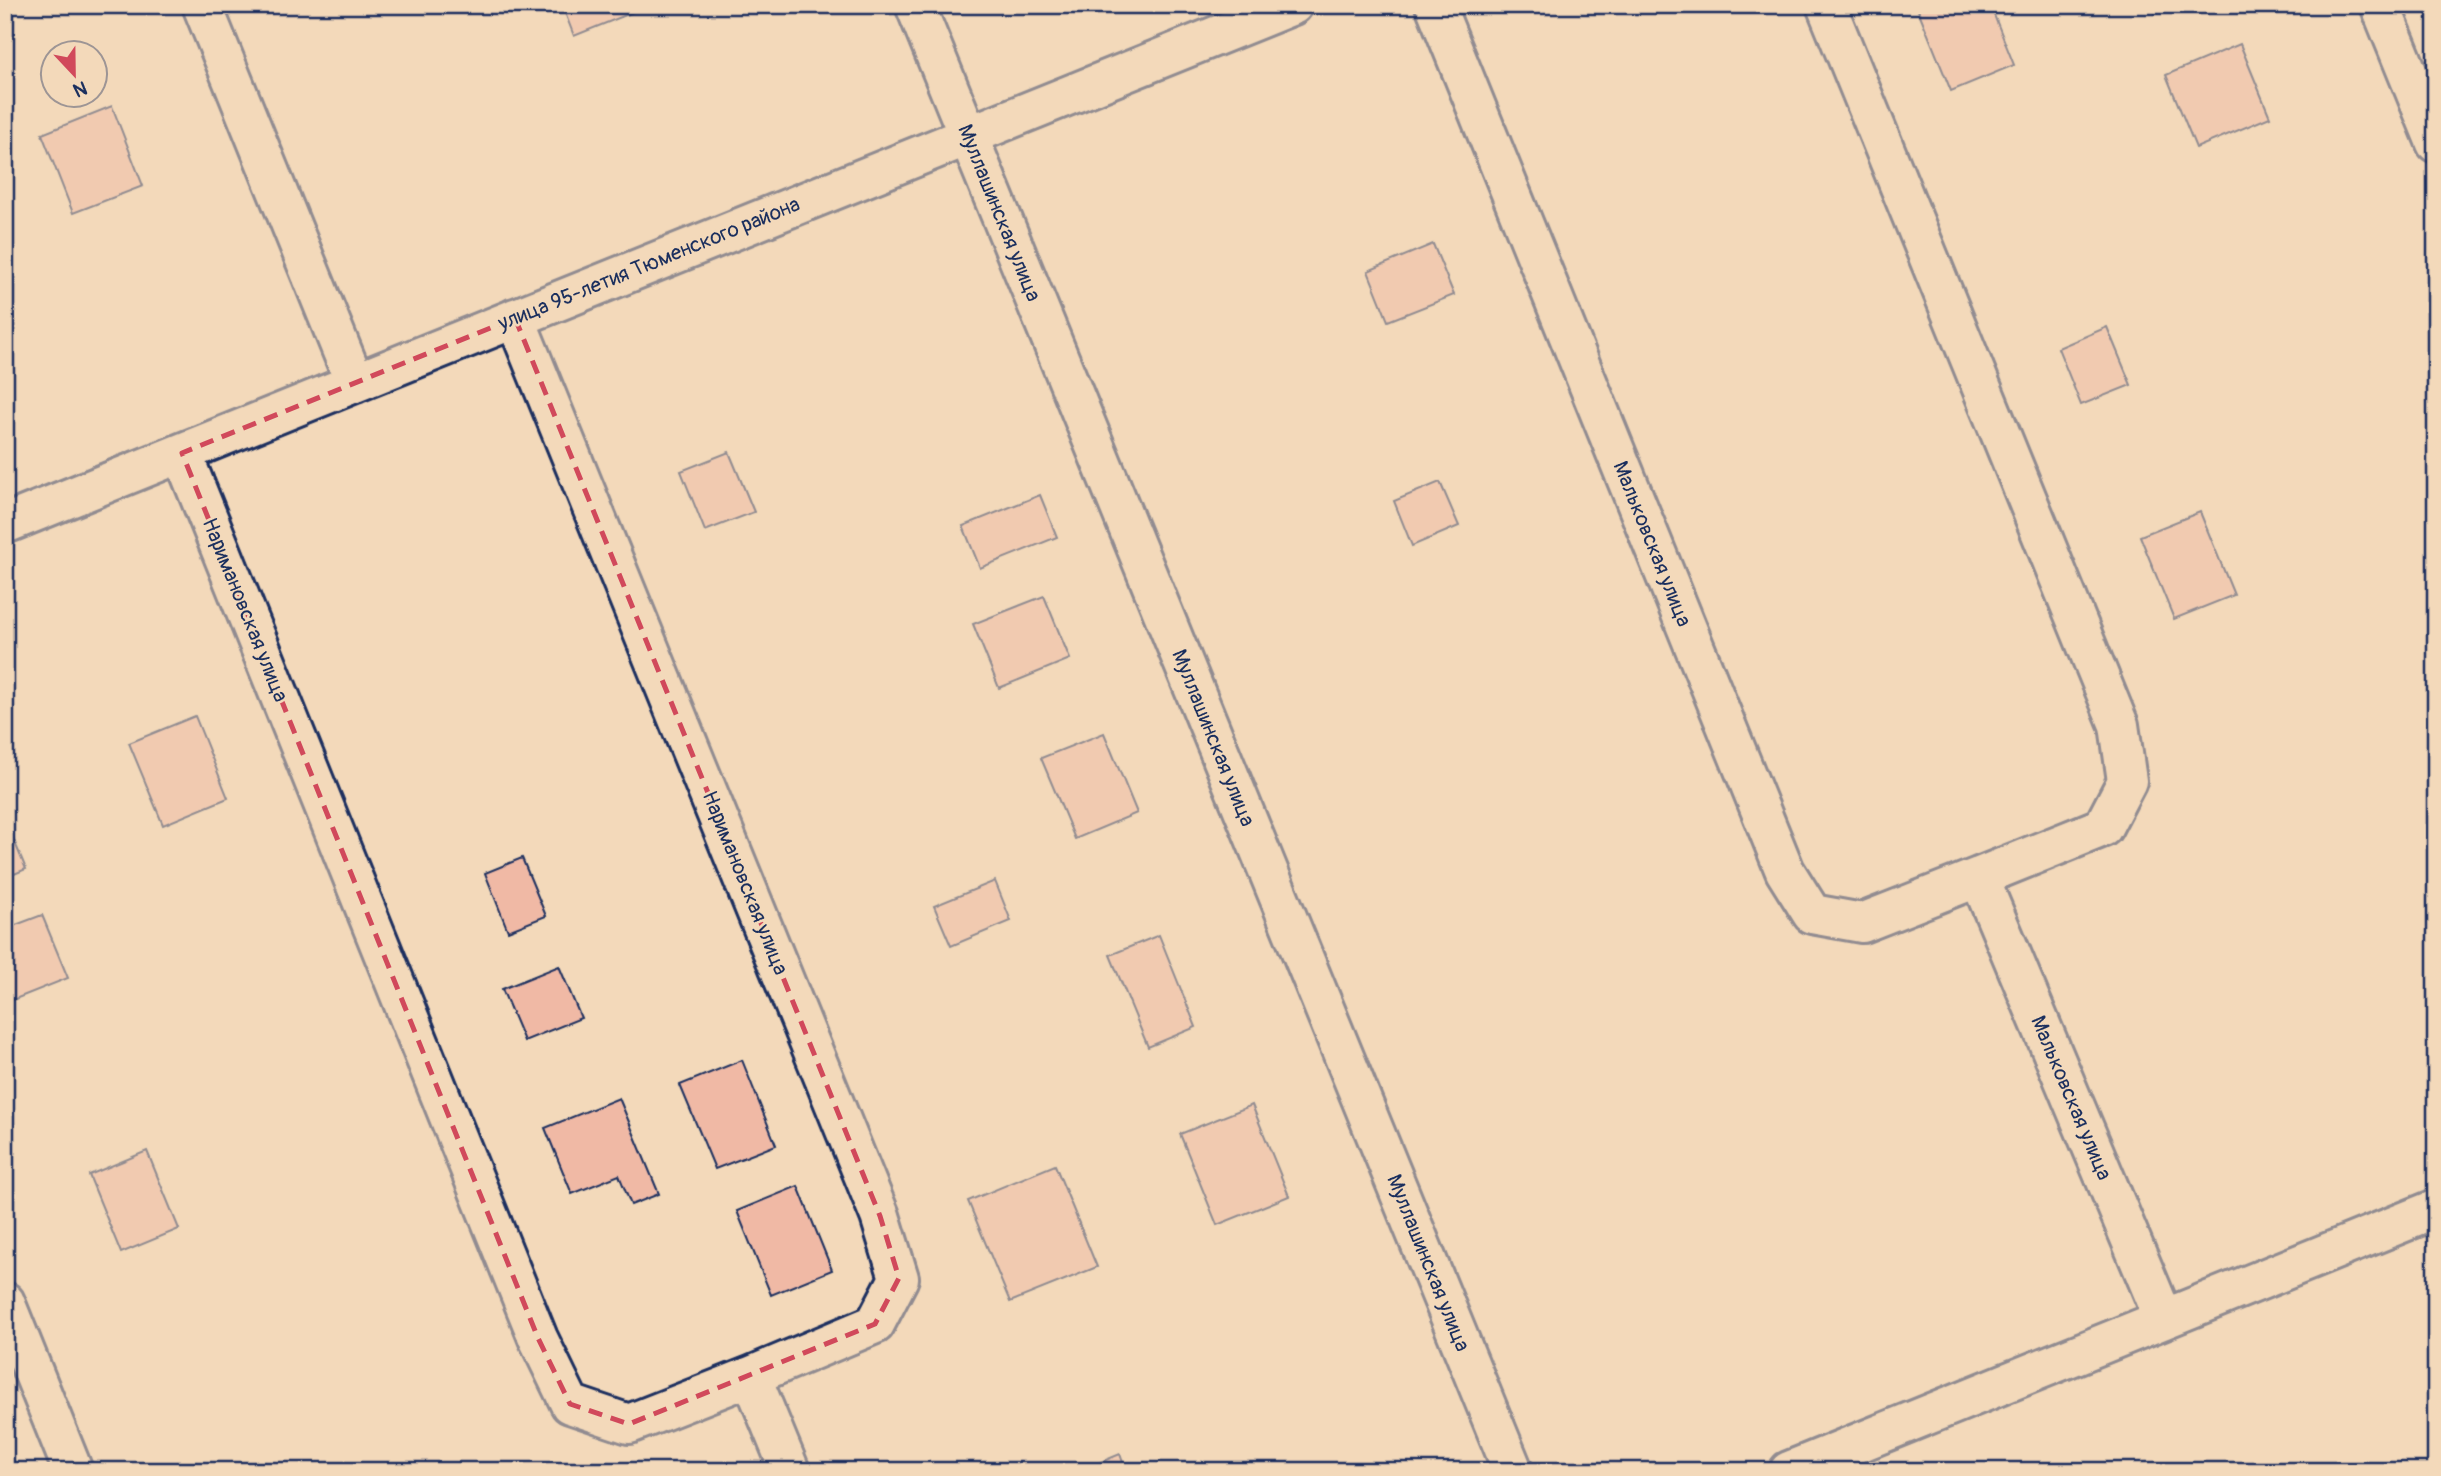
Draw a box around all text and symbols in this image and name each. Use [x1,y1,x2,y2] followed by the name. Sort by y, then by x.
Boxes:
[38,38,108,108] north arrow
[69,75,90,102] text: N
[951,120,1047,306] street label: Муллашинская улица
[493,191,804,337] street label: улица 95-летия Тюменского района
[1607,457,1697,631] street label: Мальковская улица
[196,514,294,706] street label: Наримановская улица
[1165,645,1261,831] street label: Муллашинская улица
[696,787,794,979] street label: Наримановская улица
[2024,1012,2118,1184] street label: Мальковская улица
[1380,1170,1476,1356] street label: Муллашинская улица

